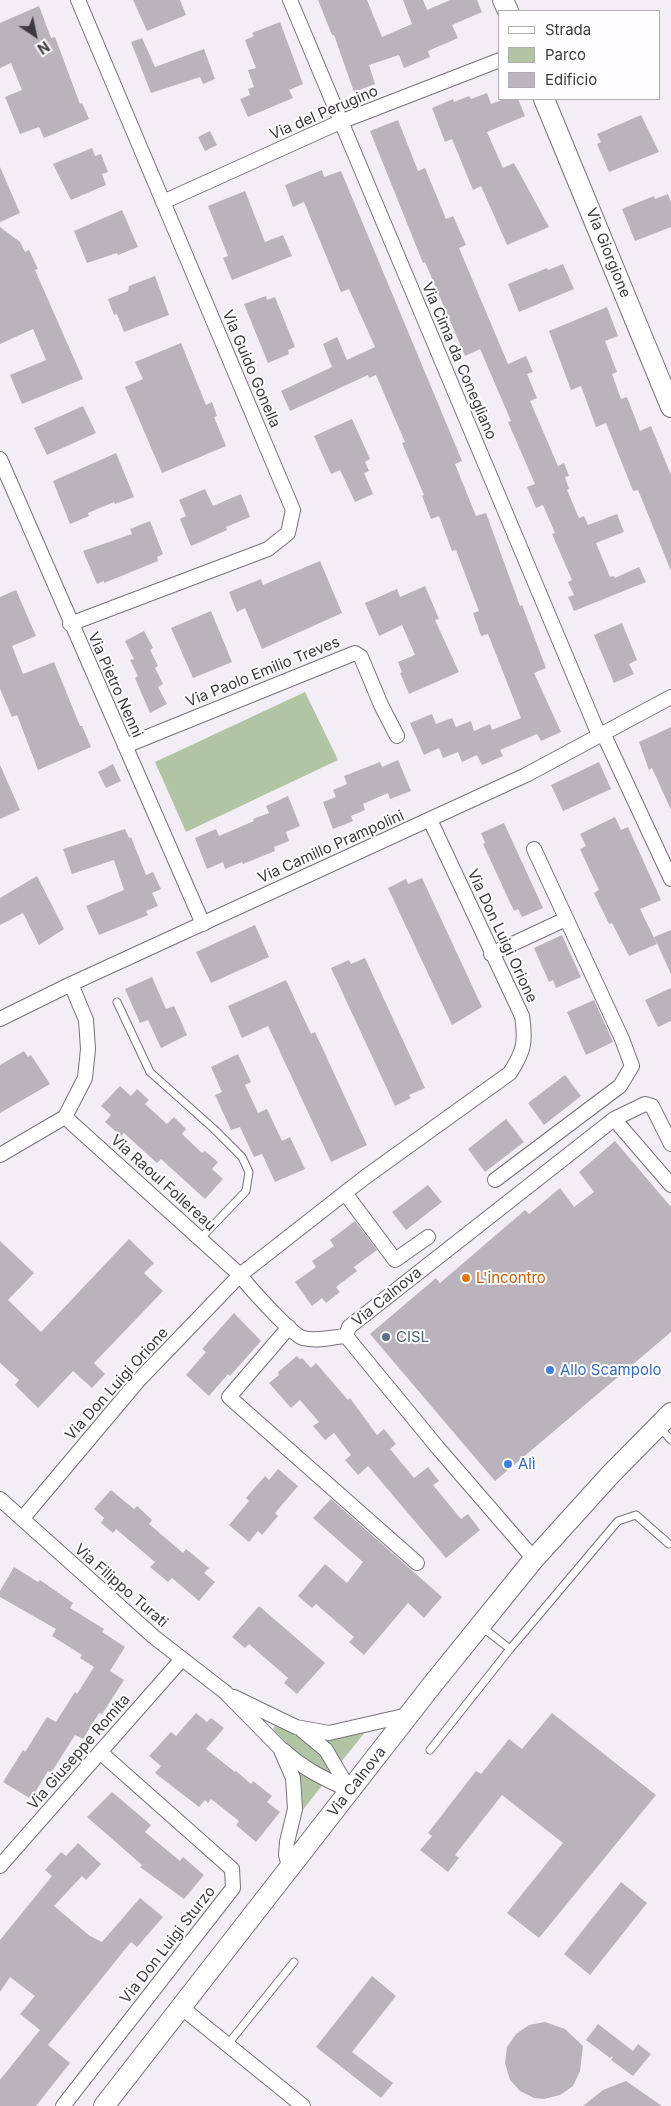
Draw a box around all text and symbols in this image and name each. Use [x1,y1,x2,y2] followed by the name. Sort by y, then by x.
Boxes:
[10,10,60,60] north arrow
[498,10,661,100] legend
[545,20,591,39] text: Strada
[34,38,53,58] text: N
[545,45,586,64] text: Parco
[545,70,597,89] text: Edificio
[267,82,381,144] street label: Via del Perugino
[582,205,634,301] street label: Via Giorgione
[418,280,500,442] street label: Via Cima da Conegliano
[218,307,284,431] street label: Via Guido Gonella
[84,629,146,741] street label: Via Pietro Nenni
[183,633,343,711] street label: Via Paolo Emilio Treves
[255,807,407,887] street label: Via Camillo Prampolini
[463,866,541,1006] street label: Via Don Luigi Orione
[107,1131,219,1235] street label: Via Raoul Follereau
[349,1264,425,1330] street label: Via Calnova
[476,1269,546,1287] place label: L'incontro
[460,1272,472,1284] marker: L'incontro
[62,1324,172,1444] street label: Via Don Luigi Orione
[396,1328,429,1346] place label: CISL
[380,1331,392,1343] marker: CISL
[560,1361,662,1379] place label: Allo Scampolo
[544,1364,556,1376] marker: Allo Scampolo
[518,1455,536,1473] place label: Alì
[502,1458,514,1470] marker: Alì
[71,1540,171,1632] street label: Via Filippo Turati
[24,1691,134,1813] street label: Via Giuseppe Romita
[324,1743,390,1821] street label: Via Calnova
[117,1883,219,2007] street label: Via Don Luigi Sturzo

